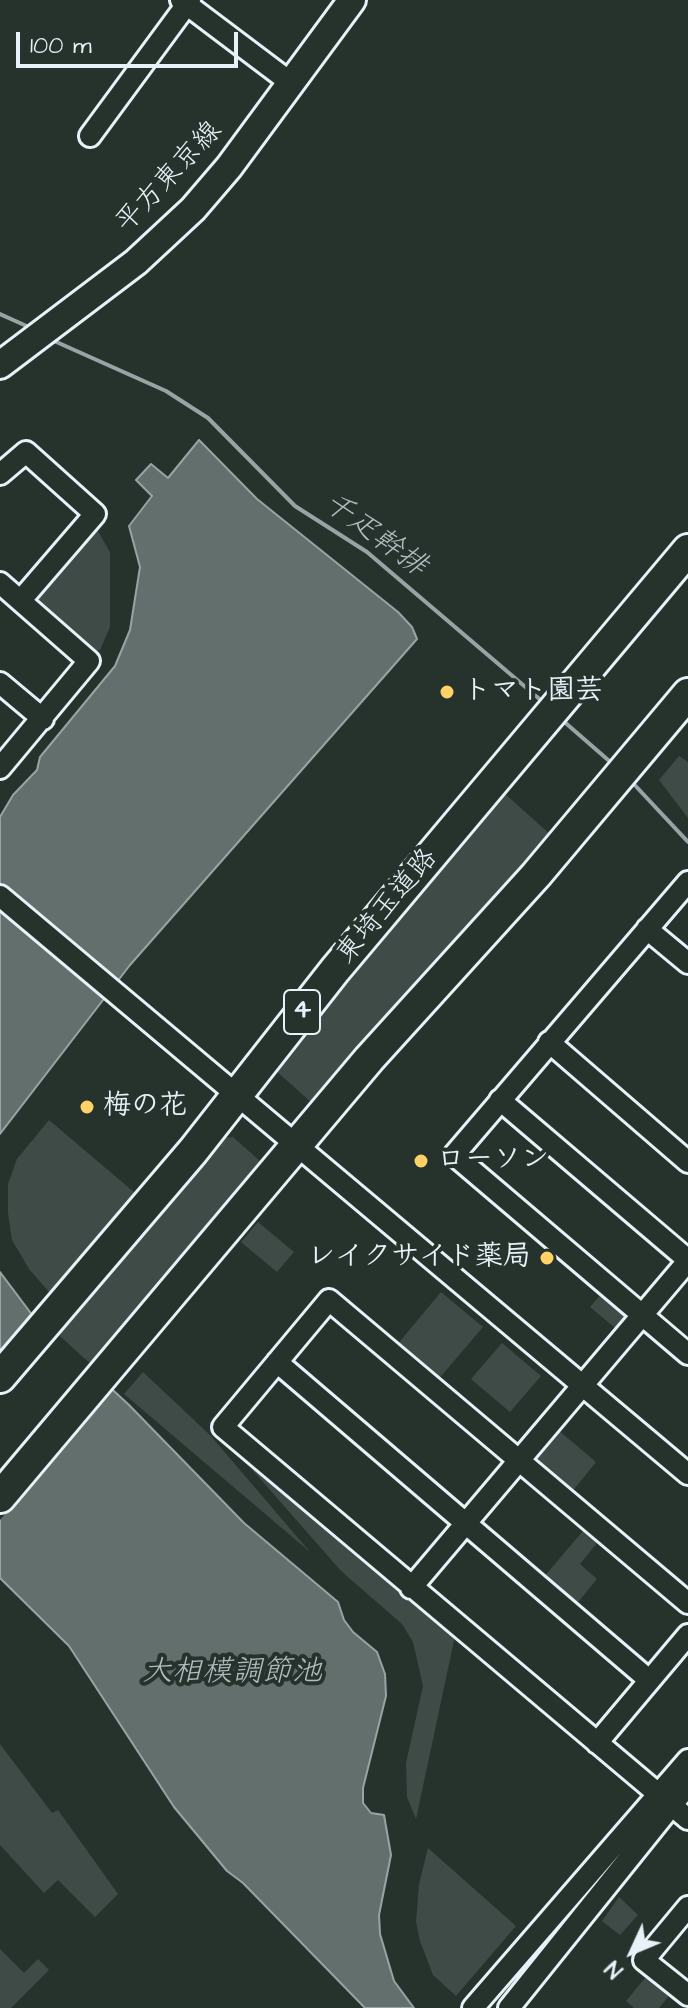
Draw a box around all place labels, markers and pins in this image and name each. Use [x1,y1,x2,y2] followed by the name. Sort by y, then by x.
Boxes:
[463,675,603,709] place label: トマト園芸
[438,683,456,701] marker: トマト園芸
[103,1090,187,1124] place label: 梅の花
[78,1098,96,1116] marker: 梅の花
[437,1144,549,1178] place label: ローソン
[412,1152,430,1170] marker: ローソン
[307,1241,531,1275] place label: レイクサイド薬局
[538,1249,556,1267] marker: レイクサイド薬局

